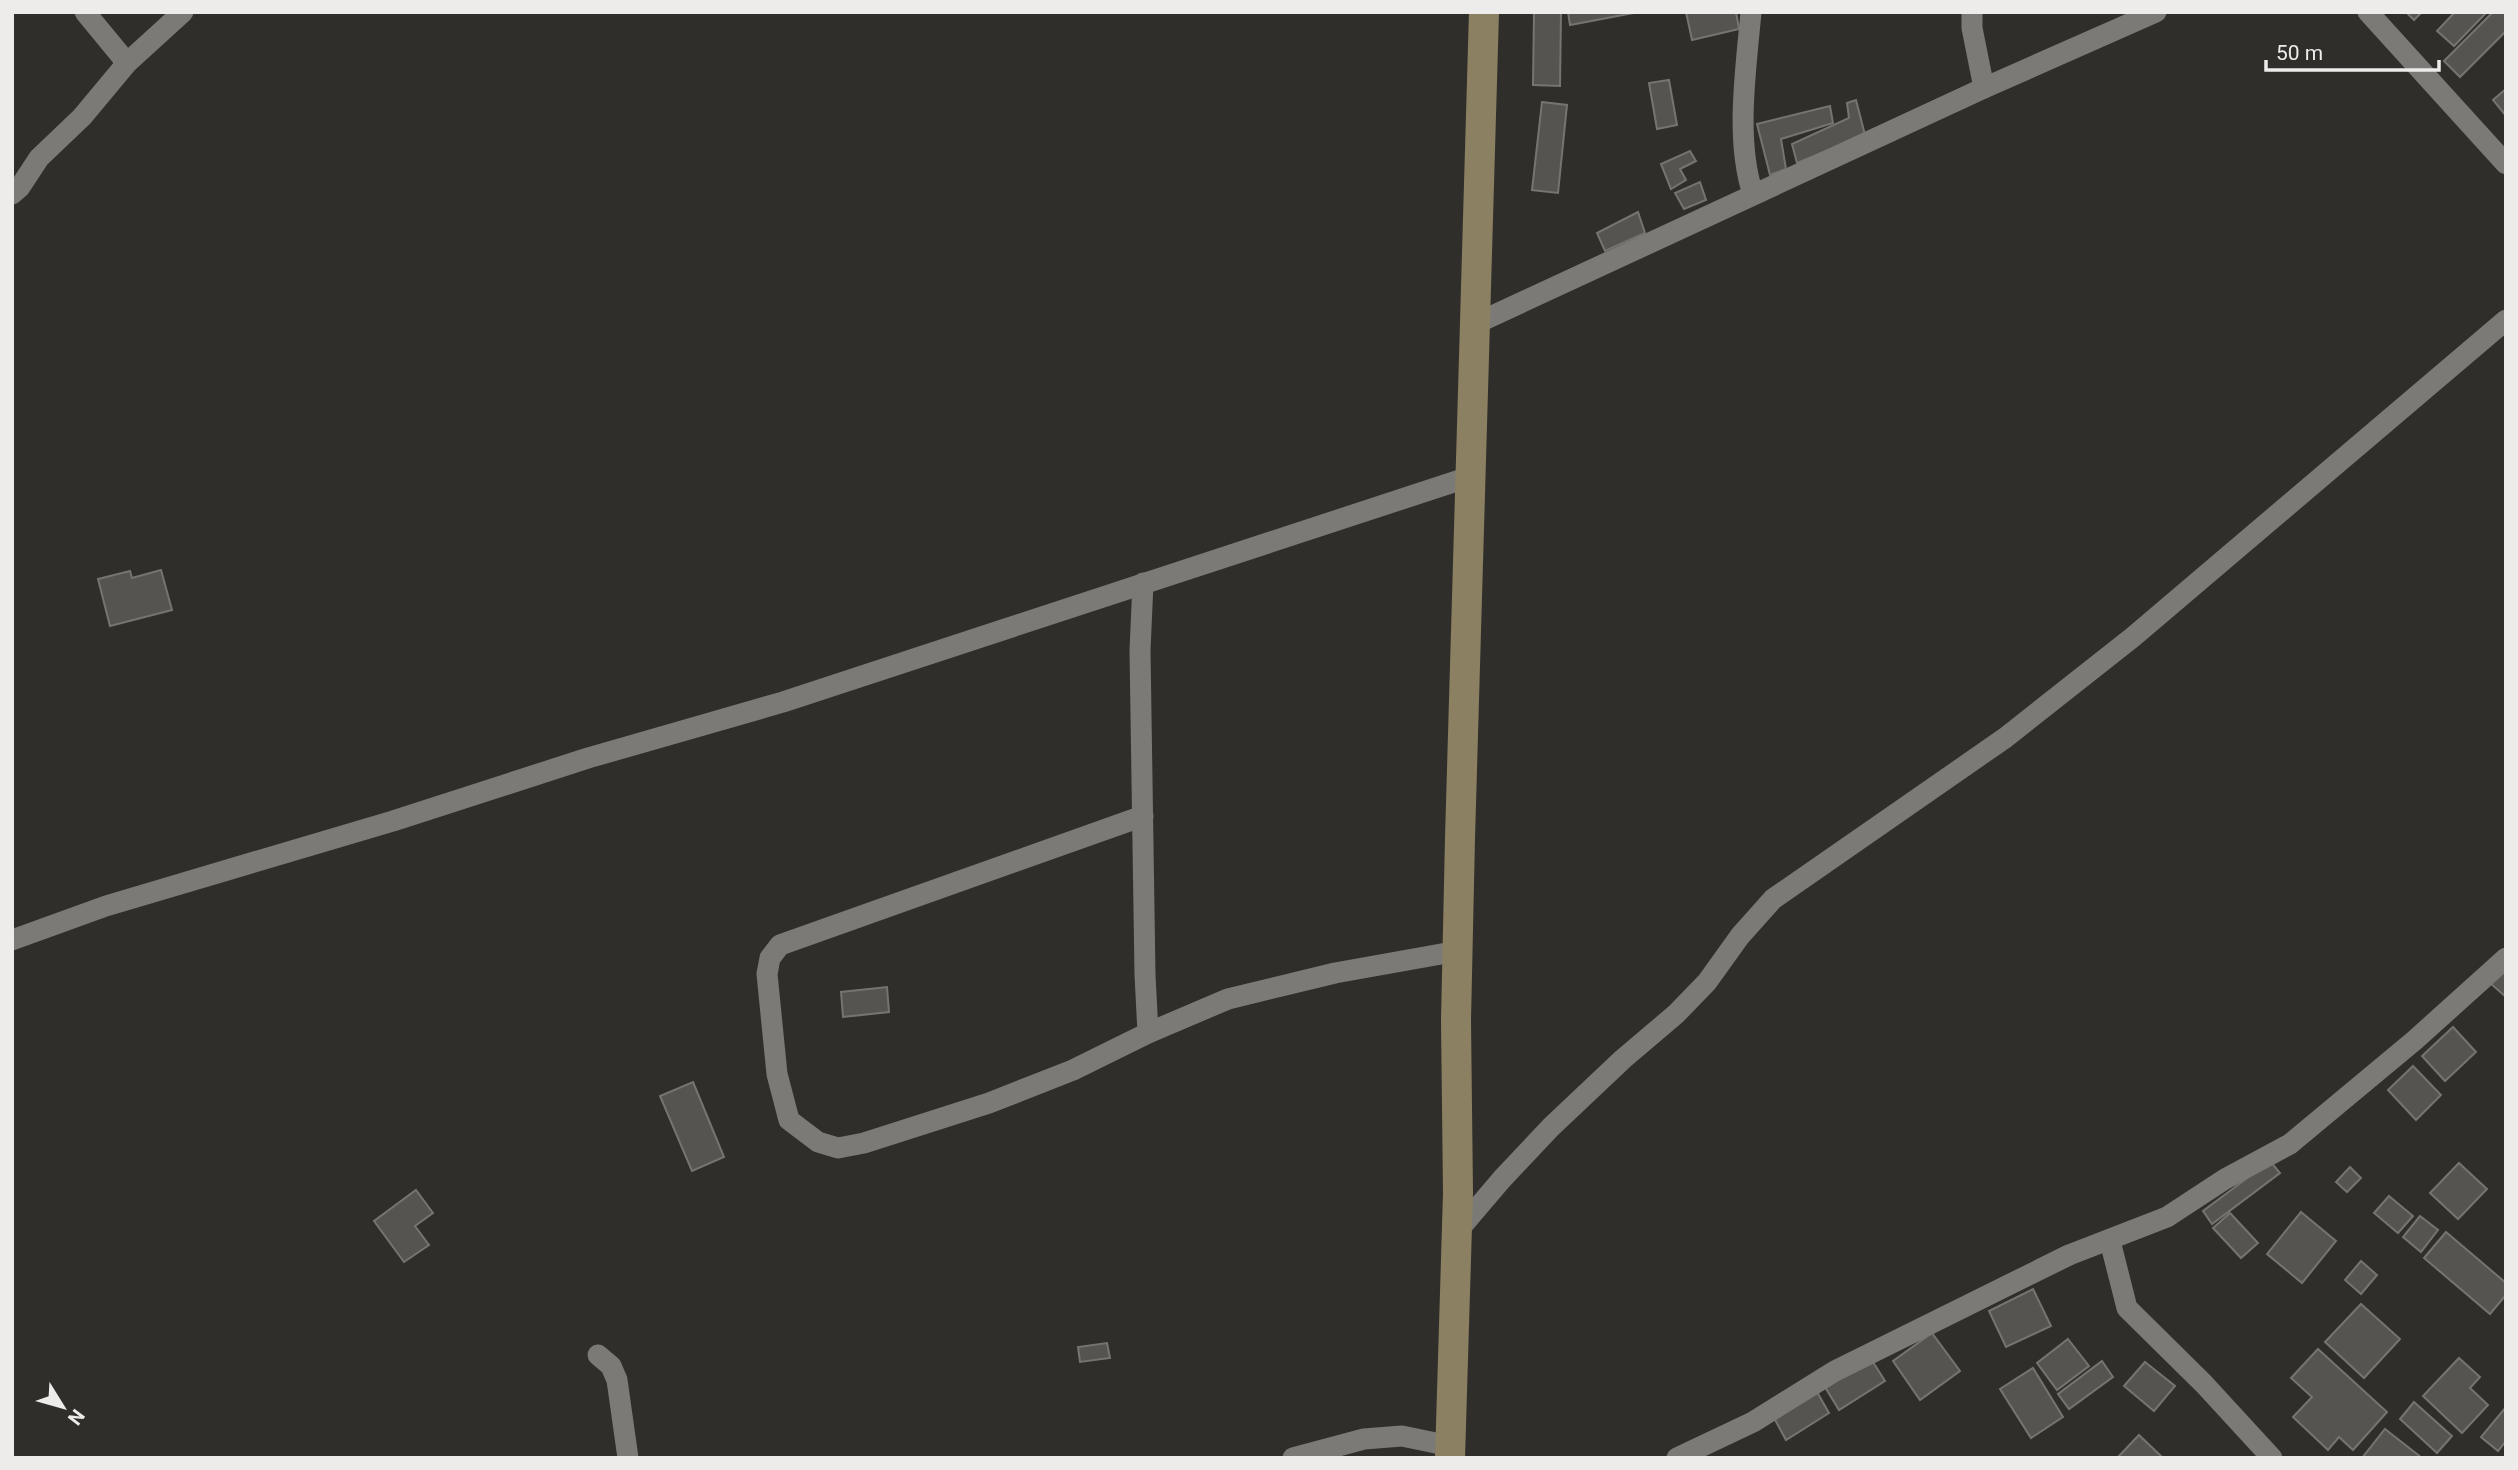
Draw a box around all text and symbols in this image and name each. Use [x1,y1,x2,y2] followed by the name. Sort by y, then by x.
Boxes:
[2266,28,2439,72] scale bar
[2276,41,2323,65] text: 50 m
[28,1372,98,1442] north arrow
[63,1405,89,1429] text: N

